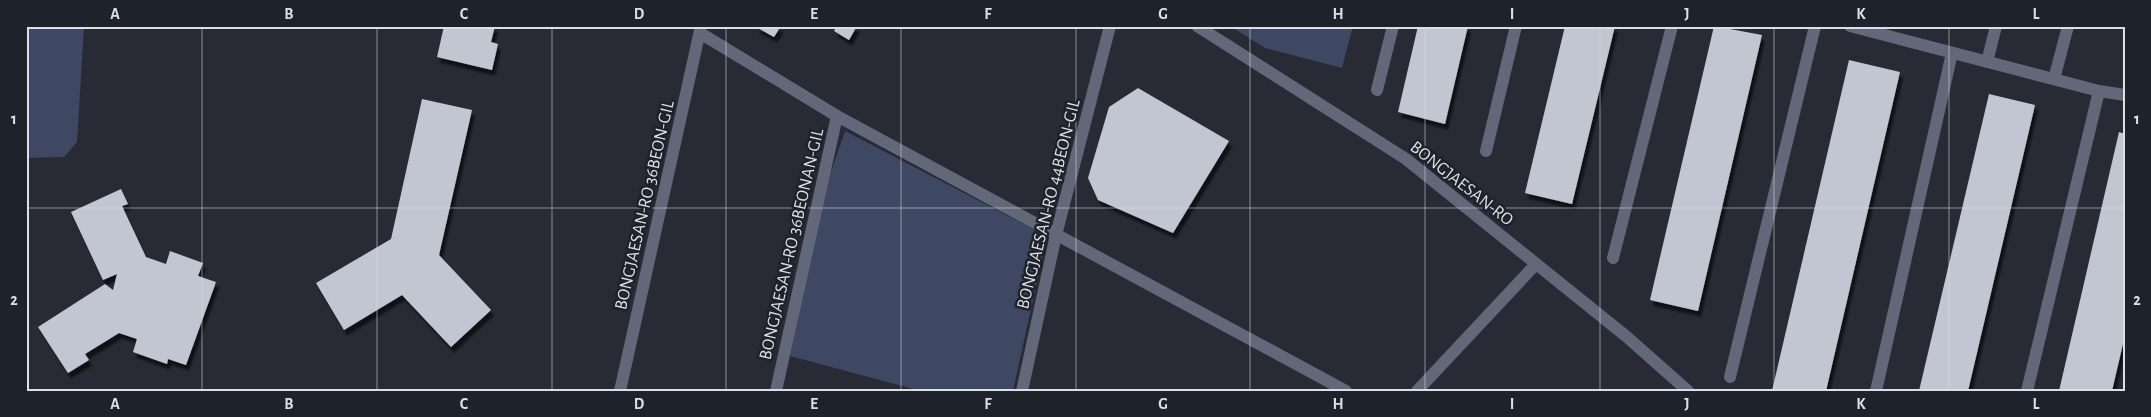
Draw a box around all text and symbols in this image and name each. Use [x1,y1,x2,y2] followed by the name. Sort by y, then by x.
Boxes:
[110,6,120,22] text: A
[284,6,294,22] text: B
[460,6,469,22] text: C
[634,6,645,22] text: D
[810,6,818,22] text: E
[984,6,992,22] text: F
[1158,6,1168,22] text: G
[1332,6,1344,22] text: H
[1510,6,1514,22] text: I
[1684,6,1690,22] text: J
[1856,6,1866,22] text: K
[2033,6,2040,22] text: L
[1014,97,1084,311] street label: BONGJAESAN-RO 44BEON-GIL
[612,98,678,312] street label: BONGJAESAN-RO 36BEON-GIL
[11,111,17,127] text: 1
[2134,111,2140,127] text: 1
[757,126,827,362] street label: BONGJAESAN-RO 36BEONAN-GIL
[1406,138,1516,229] street label: BONGJAESAN-RO
[10,292,18,308] text: 2
[2133,292,2141,308] text: 2
[110,396,120,412] text: A
[284,396,294,412] text: B
[460,396,469,412] text: C
[634,396,645,412] text: D
[810,396,818,412] text: E
[984,396,992,412] text: F
[1158,396,1168,412] text: G
[1332,396,1344,412] text: H
[1510,396,1514,412] text: I
[1684,396,1690,412] text: J
[1856,396,1866,412] text: K
[2033,396,2040,412] text: L

